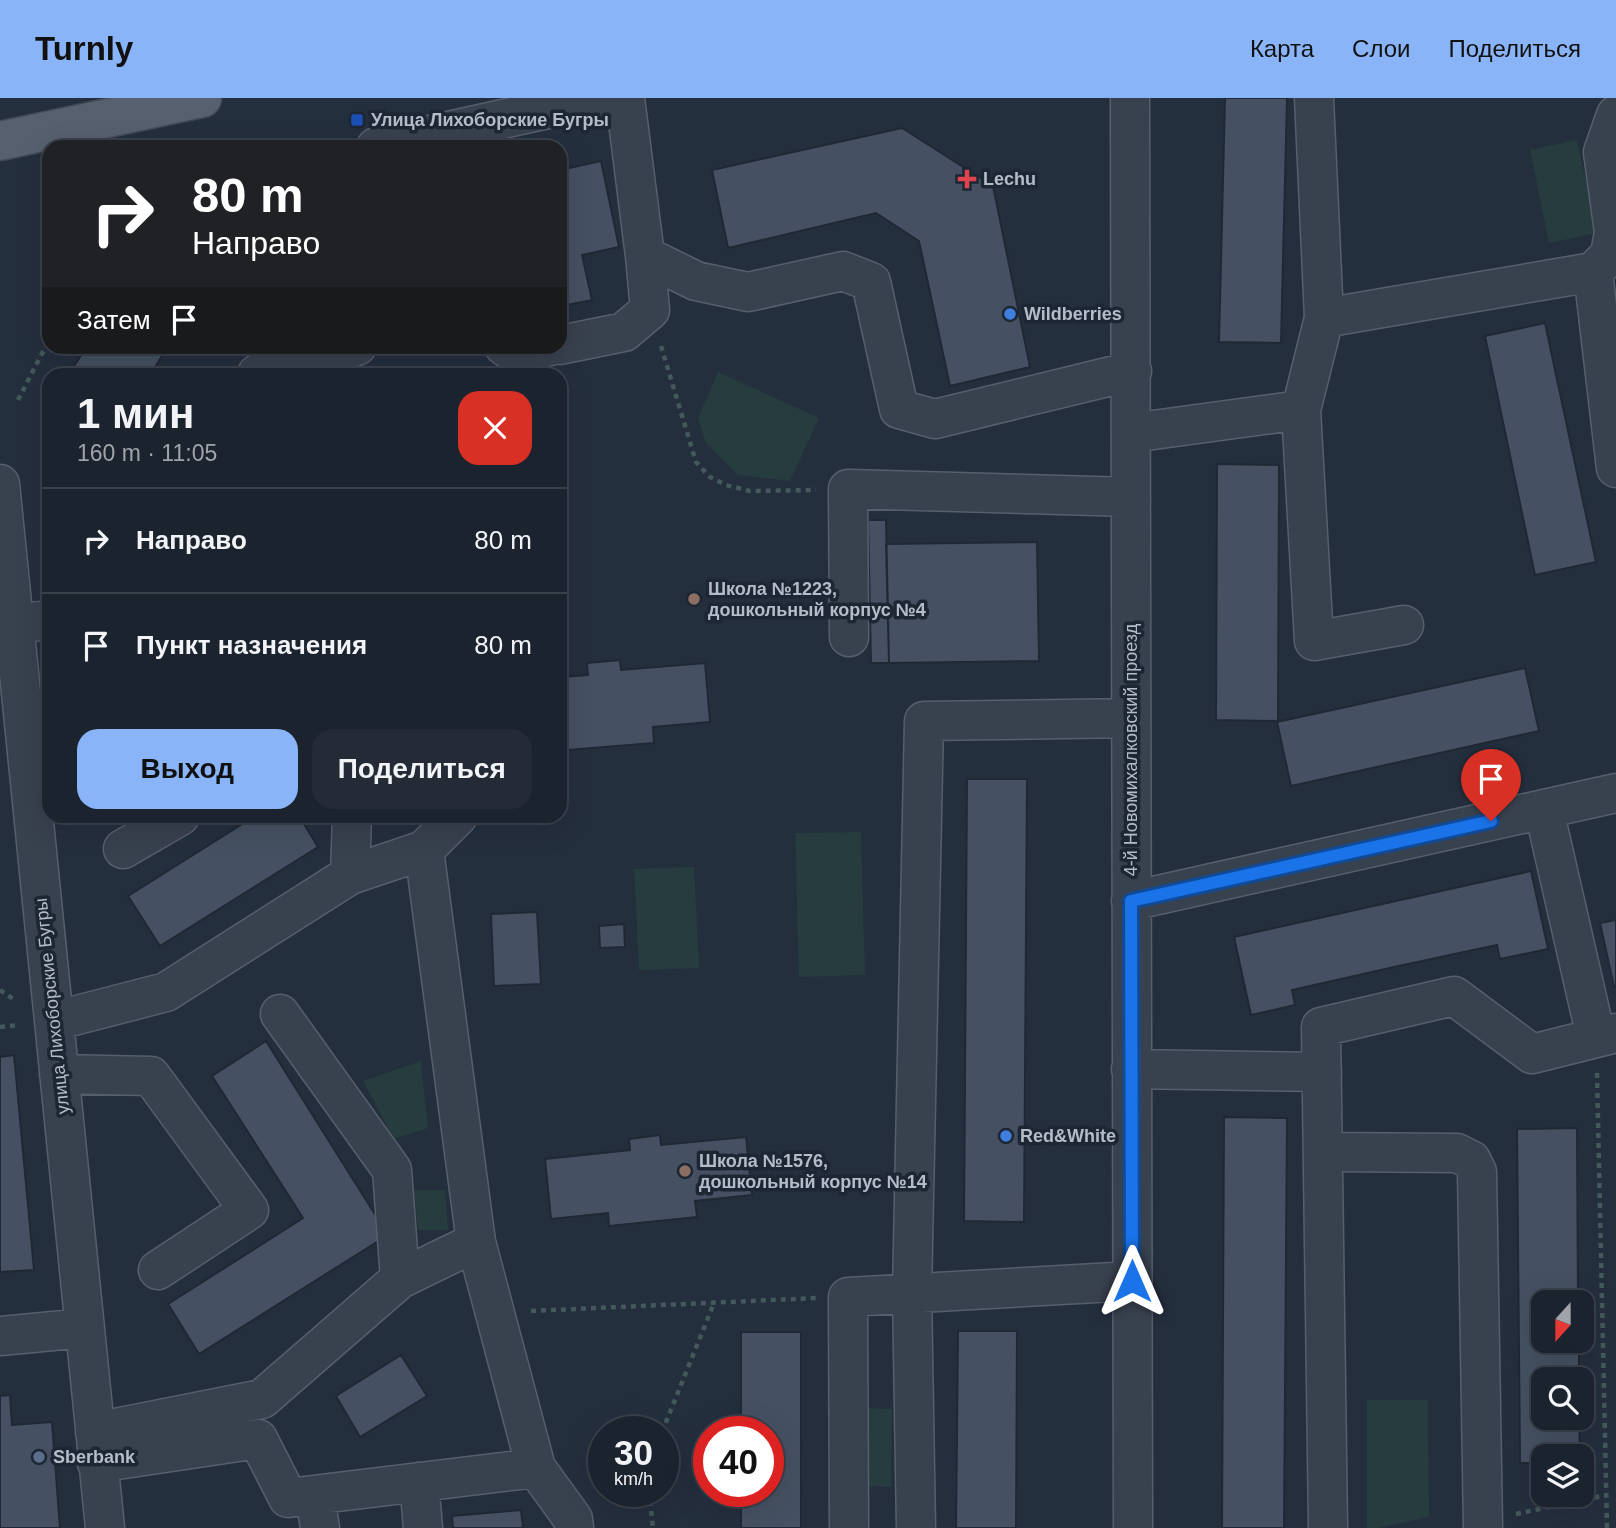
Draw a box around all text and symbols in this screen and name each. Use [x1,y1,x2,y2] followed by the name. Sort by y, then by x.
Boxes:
[35,30,133,67] text: Turnly
[1250,35,1314,62] text: Карта
[1352,35,1410,62] text: Слои
[1448,35,1581,62] text: Поделиться
[371,110,609,130] place label: Улица Лихоборские Бугры
[349,112,365,128] marker: Улица Лихоборские Бугры
[77,168,168,259] icon: right
[192,168,304,222] text: 80 m
[957,169,977,189] marker: Lechu
[983,169,1036,189] place label: Lechu
[192,225,320,261] text: Направо
[165,301,203,339] icon: arrive
[1024,304,1122,324] place label: Wildberries
[77,305,151,335] text: Затем
[1002,306,1018,322] marker: Wildberries
[77,390,194,437] text: 1 мин
[458,391,532,465] button: close
[77,440,217,466] text: 160 m · 11:05
[77,522,115,560] icon: right
[136,525,247,555] text: Направо
[474,525,532,555] text: 80 m
[708,579,926,620] place label: Школа №1223, дошкольный корпус №4
[686,591,702,607] marker: Школа №1223, дошкольный корпус №4
[1121,623,1141,876] street label: 4-й Новомихалковский проезд
[77,627,115,665] icon: arrive
[136,630,367,660] text: Пункт назначения
[474,630,532,660] text: 80 m
[77,729,298,809] button: Выход
[312,729,532,809] button: Поделиться
[1461,749,1521,821] pin
[1472,760,1510,798] icon: arrive
[31,897,73,1115] street label: улица Лихоборские Бугры
[1020,1126,1116,1146] place label: Red&White
[998,1128,1014,1144] marker: Red&White
[699,1151,927,1192] place label: Школа №1576, дошкольный корпус №14
[677,1163,693,1179] marker: Школа №1576, дошкольный корпус №14
[1095,1244,1169,1318] position arrow
[1531,1290,1594,1353] north arrow
[1531,1290,1594,1507] map controls
[1531,1367,1594,1430] button: search
[693,1416,784,1507] speed limit sign: 40
[614,1433,653,1472] text: 30
[1531,1444,1594,1507] button: layers
[53,1447,136,1467] place label: Sberbank
[31,1449,47,1465] marker: Sberbank
[614,1469,653,1489] text: km/h

